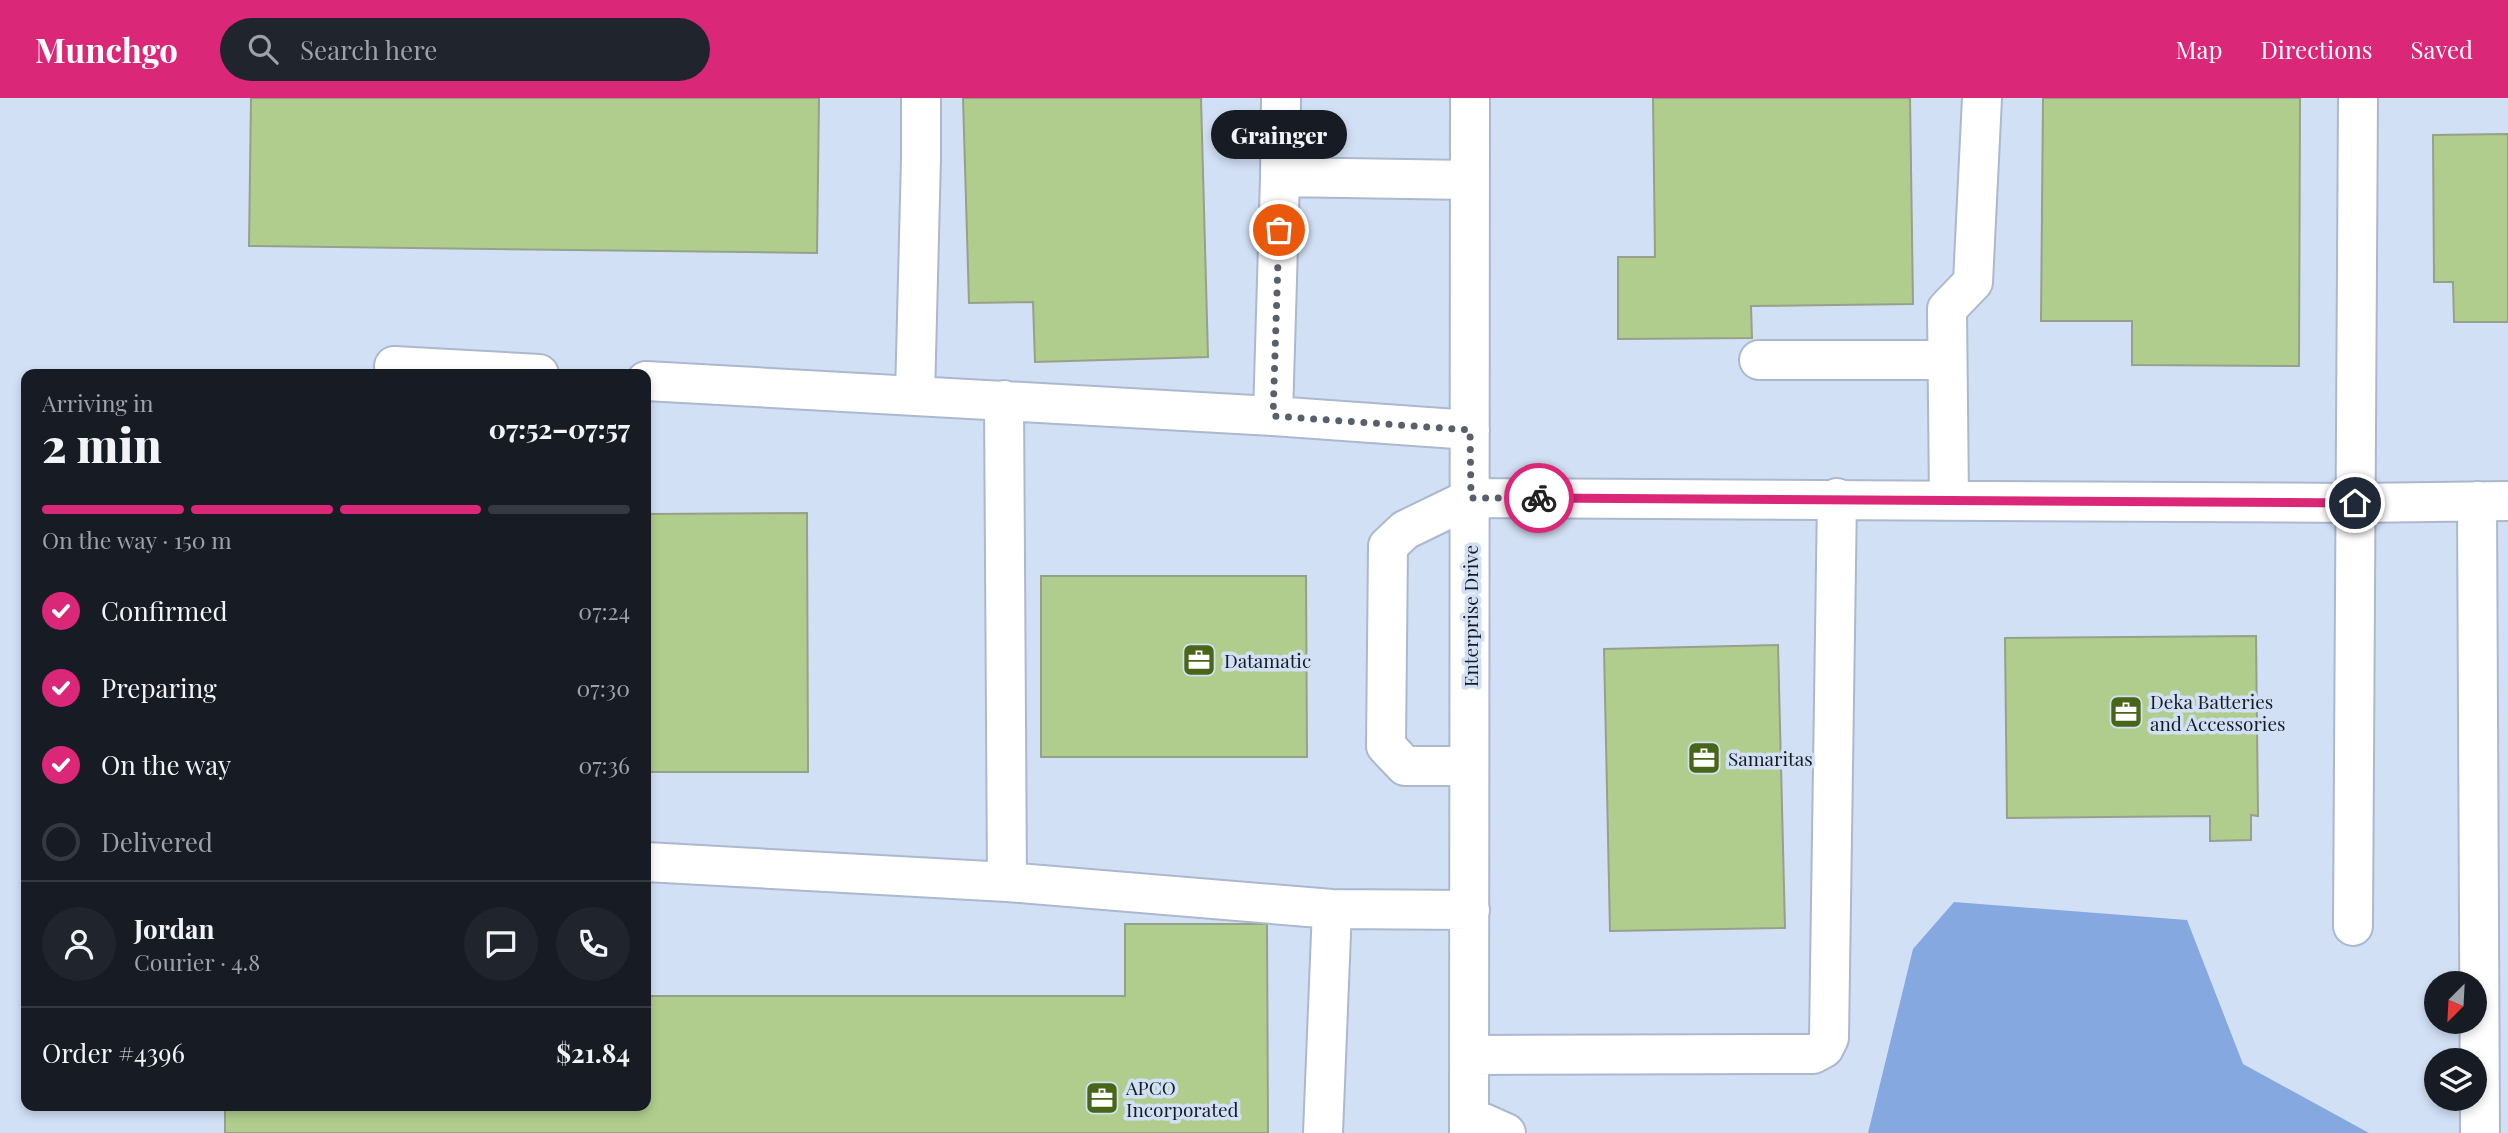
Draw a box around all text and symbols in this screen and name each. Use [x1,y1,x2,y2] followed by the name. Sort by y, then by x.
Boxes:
[220,18,710,81] search box
[35,27,178,71] text: Munchgo
[244,30,282,68] icon: search
[300,32,437,67] text: Search here
[2176,33,2222,65] text: Map
[2260,33,2373,65] text: Directions
[2411,33,2473,65] text: Saved
[1211,111,1347,160] callout: Grainger
[1231,119,1327,150] text: Grainger
[1249,200,1309,260] pin
[1260,211,1298,249] icon: bag
[42,387,154,418] text: Arriving in
[489,411,630,446] text: 07:52–07:57
[42,413,162,475] text: 2 min
[1504,463,1574,533] courier
[2325,473,2385,533] pin
[1520,479,1558,517] icon: bike
[2336,484,2374,522] icon: home
[42,524,232,555] text: On the way · 150 m
[1457,545,1483,687] street label: Enterprise Drive
[42,592,80,630] icon: check
[101,593,228,628] text: Confirmed
[578,595,630,626] text: 07:24
[1180,641,1218,679] office icon: Datamatic
[1224,647,1311,673] place label: Datamatic
[42,669,80,707] icon: check
[101,670,217,705] text: Preparing
[577,672,630,703] text: 07:30
[2150,688,2286,736] place label: Deka Batteries and Accessories
[2107,693,2145,731] office icon: Deka Batteries and Accessories
[1685,739,1723,777] office icon: Samaritas
[1728,745,1813,771] place label: Samaritas
[42,746,80,784] icon: check
[101,747,231,782] text: On the way
[578,749,630,780] text: 07:36
[101,824,213,859] text: Delivered
[42,907,116,981] button: person
[464,907,538,981] button: chat
[556,907,630,981] button: phone
[134,911,214,946] text: Jordan
[134,946,260,977] text: Courier · 4.8
[2424,971,2487,1034] north arrow
[2424,971,2487,1111] map controls
[42,1035,185,1070] text: Order #4396
[556,1035,630,1070] text: $21.84
[2424,1048,2487,1111] button: layers
[1125,1074,1239,1122] place label: APCO Incorporated
[1083,1079,1121,1117] office icon: APCO Incorporated

